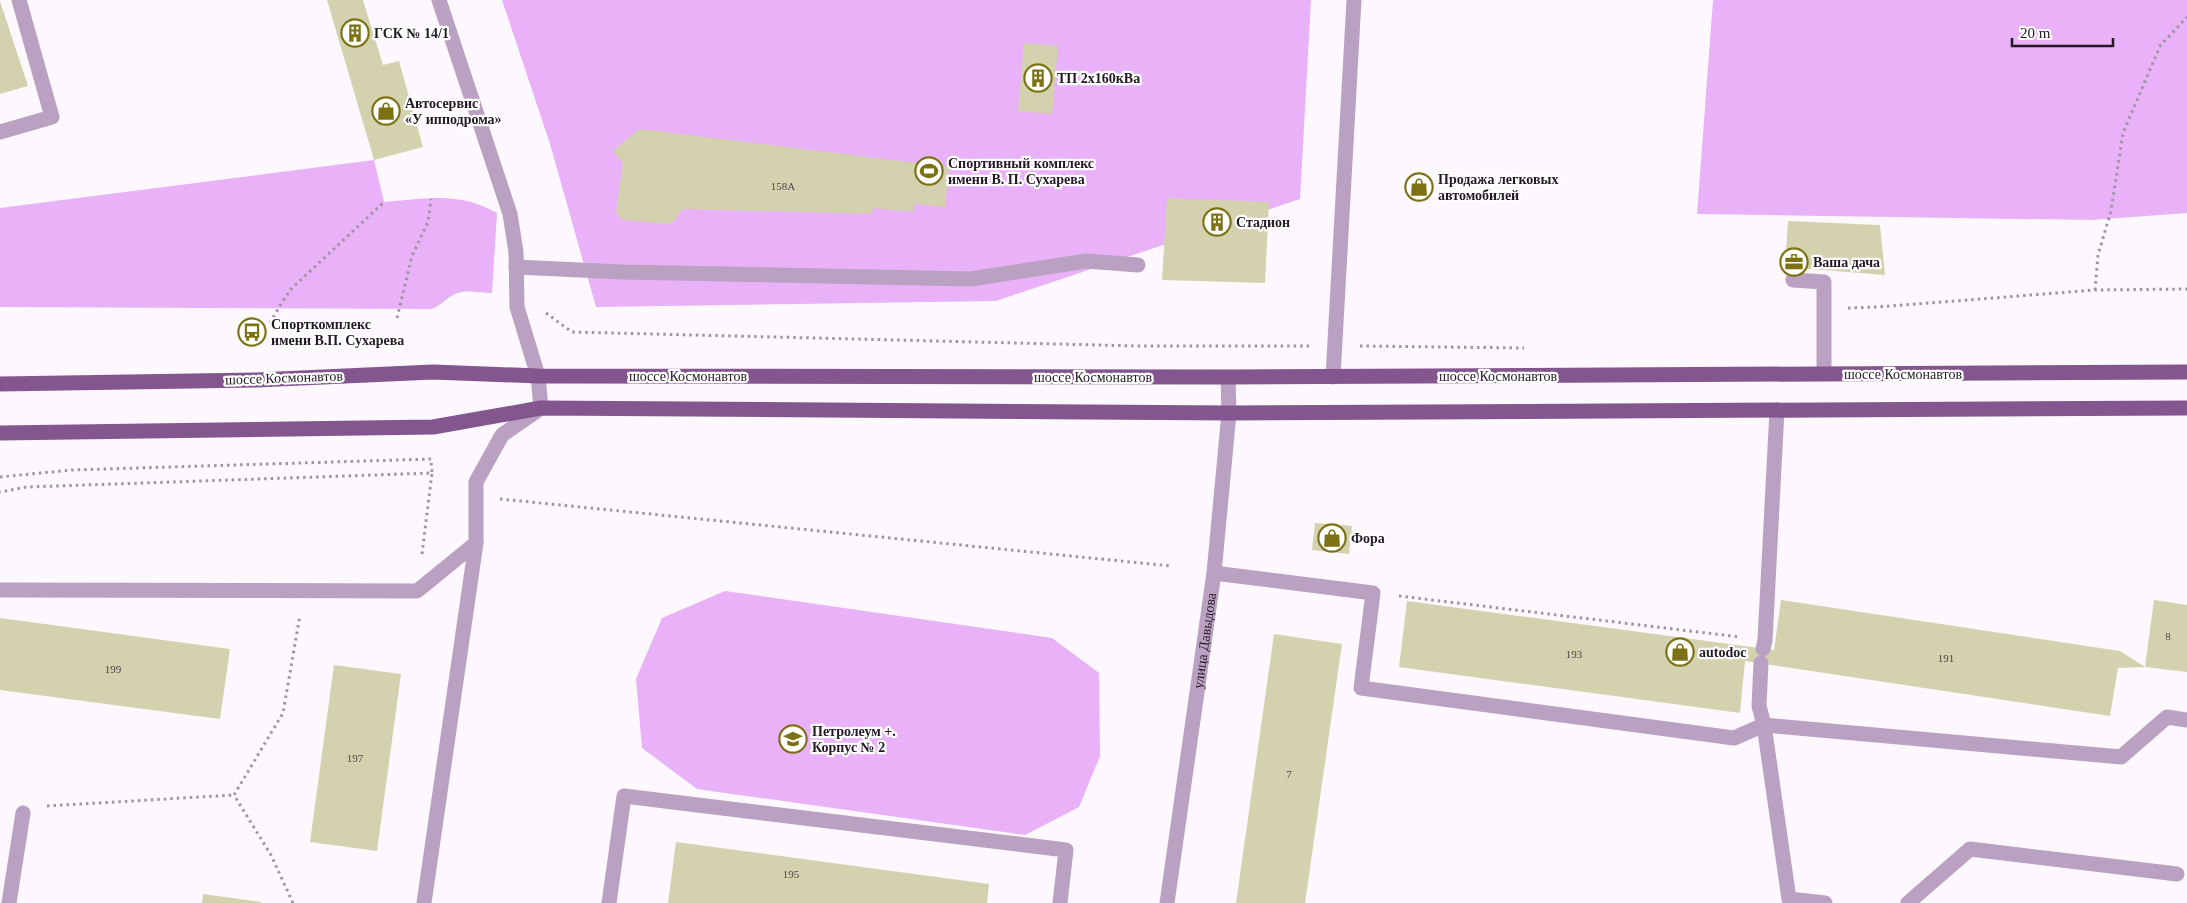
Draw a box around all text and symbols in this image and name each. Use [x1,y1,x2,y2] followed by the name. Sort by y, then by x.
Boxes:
[2012,15,2113,47] scale bar
[340,18,370,48] building icon: ГСК № 14/1
[2020,25,2051,41] text: 20 m
[374,26,449,41] place label: ГСК № 14/1
[1023,63,1053,93] building icon: ТП 2х160кВа
[1057,71,1140,86] place label: ТП 2х160кВа
[371,96,401,126] shop icon: Автосервис «У ипподрома»
[405,96,502,127] place label: Автосервис «У ипподрома»
[914,156,944,186] sports icon: Спортивный комплекс имени В. П. Сухарева
[948,156,1094,187] place label: Спортивный комплекс имени В. П. Сухарева
[1404,172,1434,202] shop icon: Продажа легковых автомобилей
[1438,172,1558,203] place label: Продажа легковых автомобилей
[771,180,795,192] house number: 158А
[1202,207,1232,237] building icon: Стадион
[1236,215,1290,230] place label: Стадион
[1779,247,1809,277] office icon: Ваша дача
[1813,255,1880,270] place label: Ваша дача
[237,317,267,347] bus stop icon: Спорткомплекс имени В.П. Сухарева
[271,317,404,348] place label: Спорткомплекс имени В.П. Сухарева
[1844,367,1962,382] street label: шоссе Космонавтов
[225,368,344,388] street label: шоссе Космонавтов
[629,369,747,384] street label: шоссе Космонавтов
[1439,369,1557,384] street label: шоссе Космонавтов
[1034,370,1152,385] street label: шоссе Космонавтов
[1317,523,1347,553] shop icon: Фора
[1351,531,1385,546] place label: Фора
[1190,591,1219,690] street label: улица Давыдова
[2165,630,2171,642] house number: 8
[1665,637,1695,667] shop icon: autodoc
[1699,645,1746,660] place label: autodoc
[1566,648,1583,660] house number: 193
[1938,652,1954,664] house number: 191
[105,663,122,675] house number: 199
[778,724,808,754] school or university icon: Петролеум +. Корпус № 2
[812,724,896,755] place label: Петролеум +. Корпус № 2
[347,752,364,764] house number: 197
[1286,768,1292,780] house number: 7
[783,868,800,880] house number: 195

